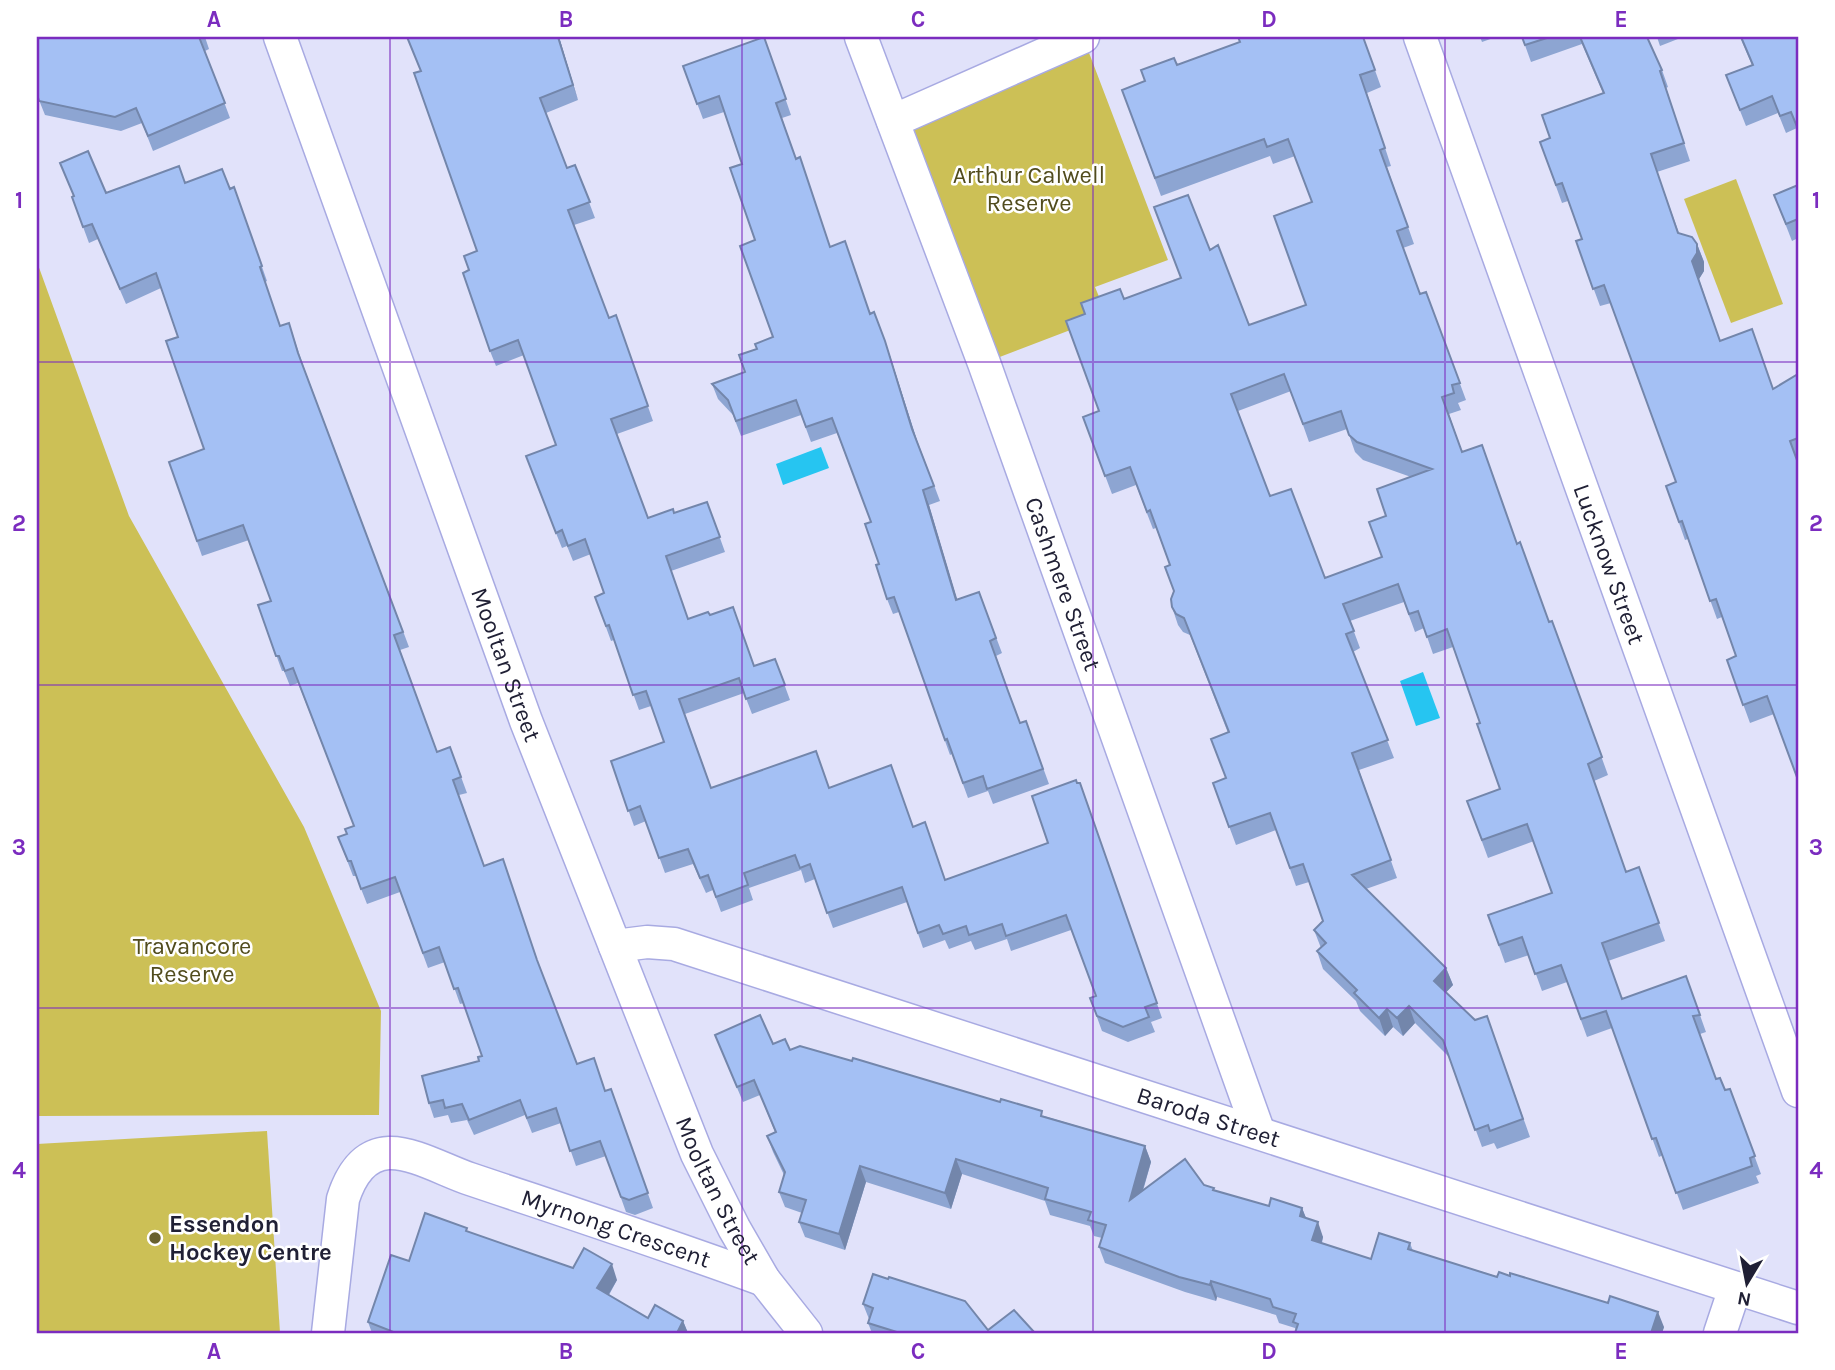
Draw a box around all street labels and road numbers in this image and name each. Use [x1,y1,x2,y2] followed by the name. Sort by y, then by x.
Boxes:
[1567,480,1651,648] street label: Lucknow Street
[1019,493,1107,675] street label: Cashmere Street
[465,584,547,746] street label: Mooltan Street
[1133,1081,1284,1153] street label: Baroda Street
[670,1112,766,1269] street label: Mooltan Street
[518,1183,714,1274] street label: Myrnong Crescent

